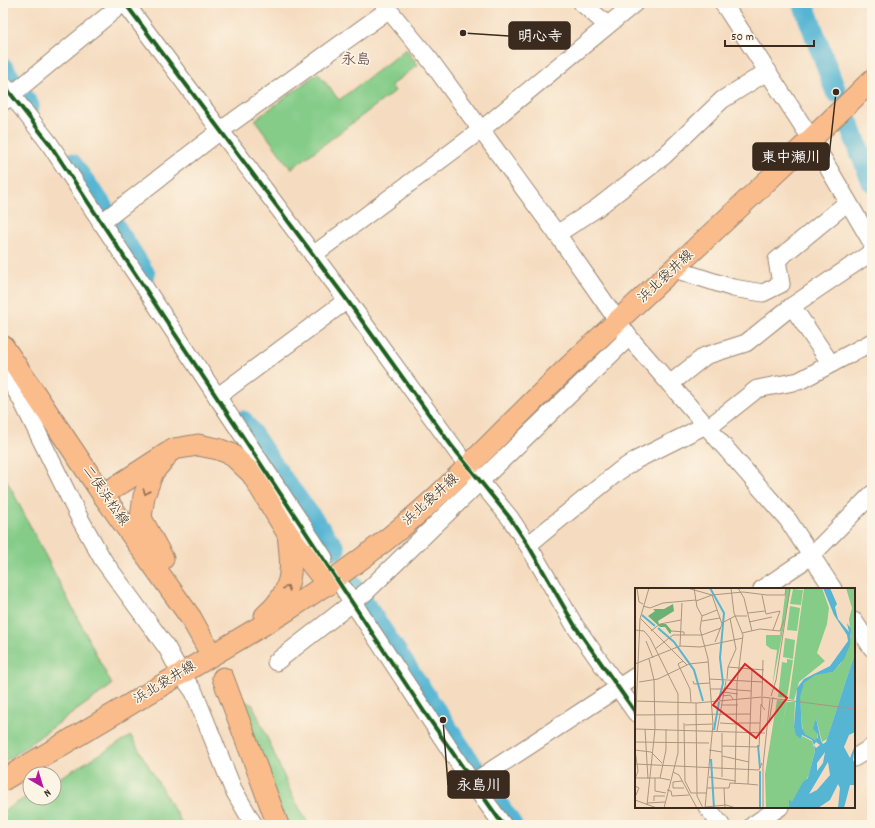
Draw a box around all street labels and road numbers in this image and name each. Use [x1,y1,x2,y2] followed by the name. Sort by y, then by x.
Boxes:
[634,246,698,308] street label: 浜北袋井線
[77,462,133,530] street label: 二俣浜松線
[398,469,464,531] street label: 浜北袋井線
[130,656,200,710] street label: 浜北袋井線

